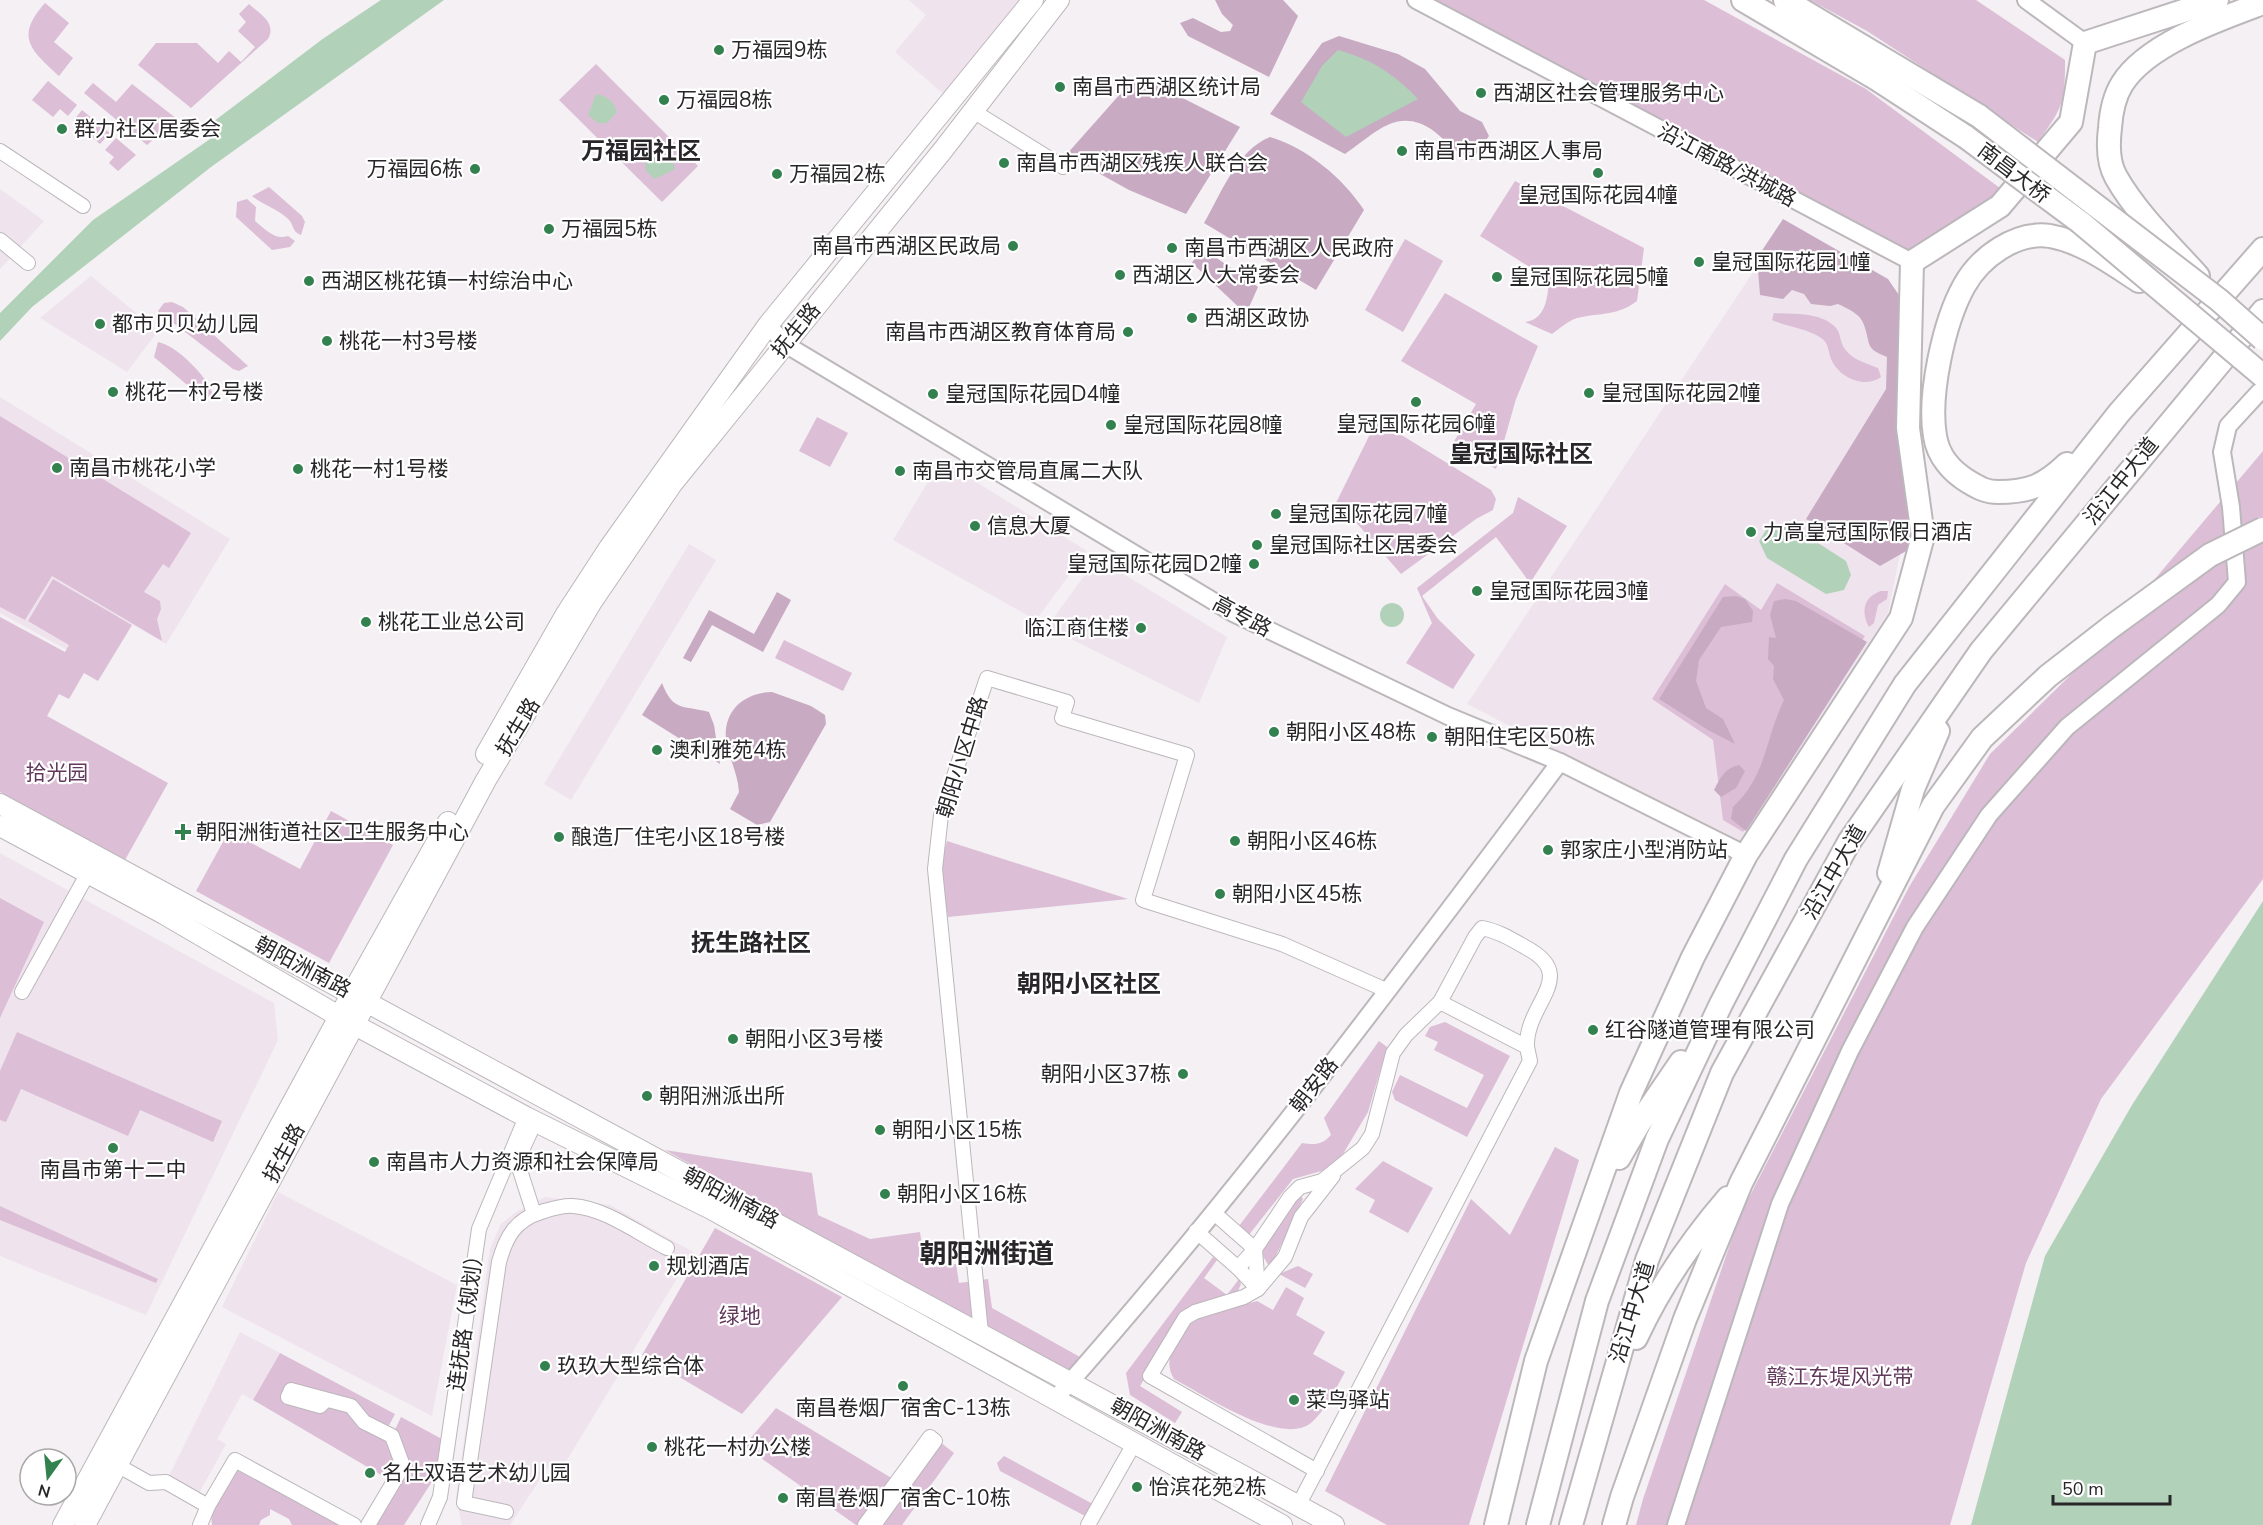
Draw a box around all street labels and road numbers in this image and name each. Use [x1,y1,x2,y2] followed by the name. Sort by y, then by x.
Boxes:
[1653,117,1801,213] street label: 沿江南路/洪城路
[1972,137,2056,209] street label: 南昌大桥
[765,297,827,363] street label: 抚生路
[2077,431,2165,531] street label: 沿江中大道
[1208,589,1276,643] street label: 高专路
[490,693,546,761] street label: 抚生路
[930,693,994,821] street label: 朝阳小区中路
[1796,820,1872,924] street label: 沿江中大道
[250,930,356,1004] street label: 朝阳洲南路
[1284,1052,1344,1118] street label: 朝安路
[257,1119,311,1187] street label: 抚生路
[678,1161,784,1235] street label: 朝阳洲南路
[442,1243,490,1393] street label: 连抚路（规划）
[1603,1258,1661,1366] street label: 沿江中大道
[1105,1391,1211,1467] street label: 朝阳洲南路

